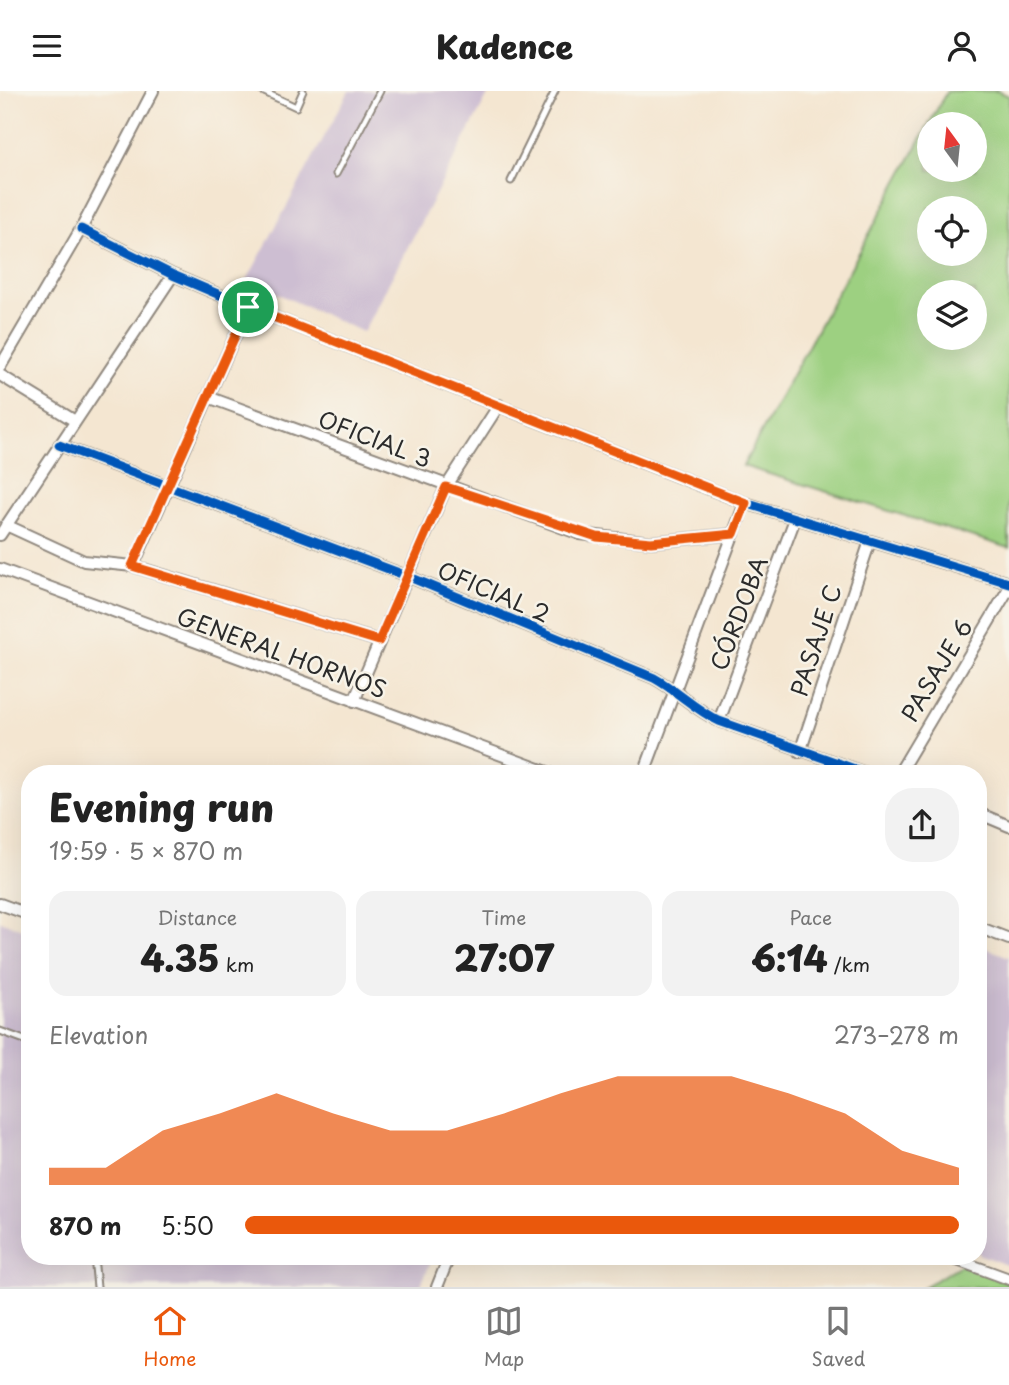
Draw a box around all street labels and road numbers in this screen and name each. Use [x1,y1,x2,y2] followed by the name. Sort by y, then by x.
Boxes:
[313,400,437,476] street label: OFICIAL 3
[700,551,776,675] street label: CÓRDOBA
[432,552,556,630] street label: OFICIAL 2
[780,579,850,701] street label: PASAJE C
[172,598,392,706] street label: GENERAL HORNOS
[892,612,980,728] street label: PASAJE 6

